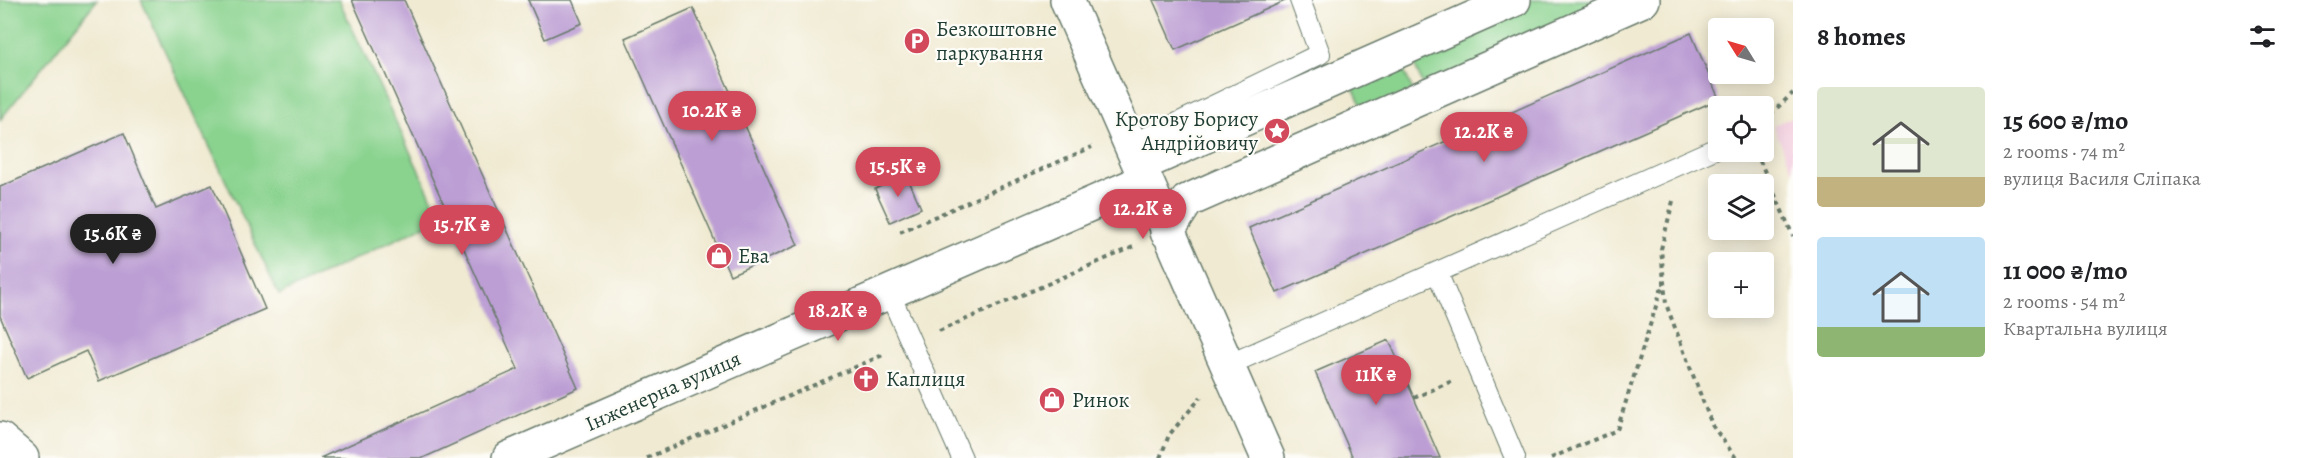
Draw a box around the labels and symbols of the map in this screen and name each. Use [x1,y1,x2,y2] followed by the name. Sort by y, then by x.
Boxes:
[936,15,1057,67] place label: Безкоштовне паркування
[1708,18,1774,84] north arrow
[902,26,932,56] parking icon: Безкоштовне паркування
[657,91,767,142] pin: 10.2K ₴
[1115,105,1258,157] place label: Кротову Борису Андрійовичу
[1429,112,1539,163] pin: 12.2K ₴
[1262,116,1292,146] place icon: Кротову Борису Андрійовичу
[843,147,953,198] pin: 15.5K ₴
[1088,189,1198,240] pin: 12.2K ₴
[407,205,517,256] pin: 15.7K ₴
[58,214,168,265] pin: 15.6K ₴
[704,241,734,271] shop icon: Ева
[738,242,770,270] place label: Ева
[783,291,893,342] pin: 18.2K ₴
[581,344,745,438] street label: Інженерна вулиця
[1334,355,1418,406] pin: 11K ₴
[851,364,881,394] church icon: Каплиця
[886,365,965,393] place label: Каплиця
[1037,385,1067,415] shop icon: Ринок
[1072,386,1130,414] place label: Ринок

